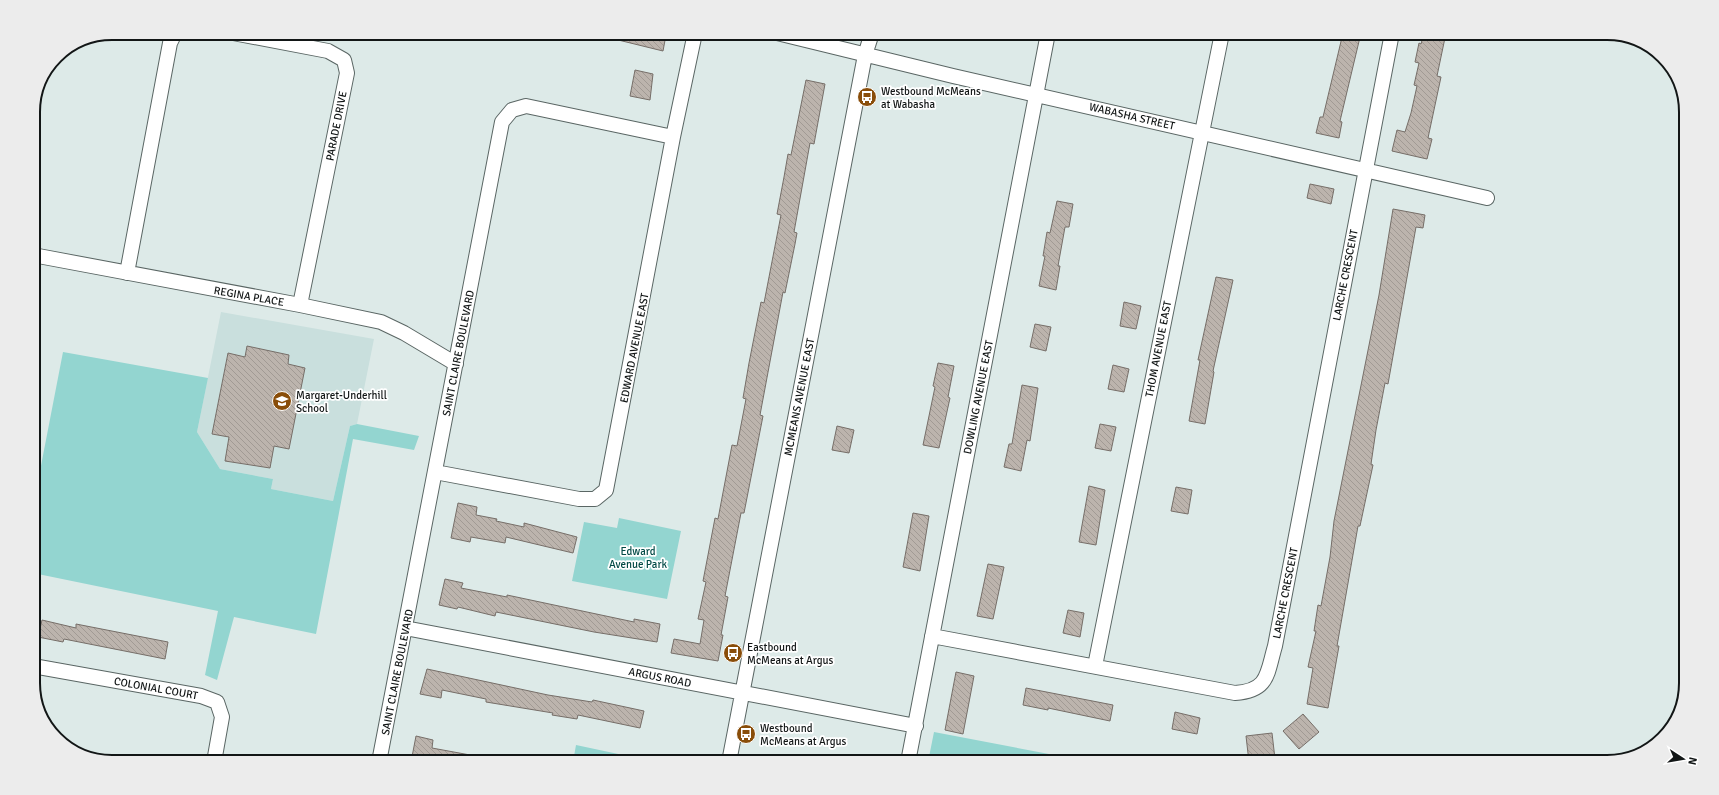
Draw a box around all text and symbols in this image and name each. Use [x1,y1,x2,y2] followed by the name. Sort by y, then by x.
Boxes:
[881,85,981,111] place label: Westbound McMeans at Wabasha
[856,86,878,108] bus stop icon: Westbound McMeans at Wabasha
[323,90,350,162] street label: PARADE DRIVE
[1088,100,1177,133] street label: WABASHA STREET
[1330,228,1361,322] street label: LARCHE CRESCENT
[213,284,285,309] street label: REGINA PLACE
[440,289,477,417] street label: SAINT CLAIRE BOULEVARD
[617,291,652,404] street label: EDWARD AVENUE EAST
[1143,299,1174,398] street label: THOM AVENUE EAST
[782,337,817,457] street label: MCMEANS AVENUE EAST
[961,338,996,455] street label: DOWLING AVENUE EAST
[296,389,387,415] place label: Margaret-Underhill School
[271,390,293,412] school or university icon: Margaret-Underhill School
[609,545,667,571] park label: Edward Avenue Park
[1270,546,1301,640] street label: LARCHE CRESCENT
[379,608,416,736] street label: SAINT CLAIRE BOULEVARD
[747,641,833,667] place label: Eastbound McMeans at Argus
[722,642,744,664] bus stop icon: Eastbound McMeans at Argus
[627,665,692,690] street label: ARGUS ROAD
[113,675,199,702] street label: COLONIAL COURT
[760,722,846,748] place label: Westbound McMeans at Argus
[735,723,757,745] bus stop icon: Westbound McMeans at Argus
[1663,739,1703,779] north arrow
[1685,756,1699,766] text: N

